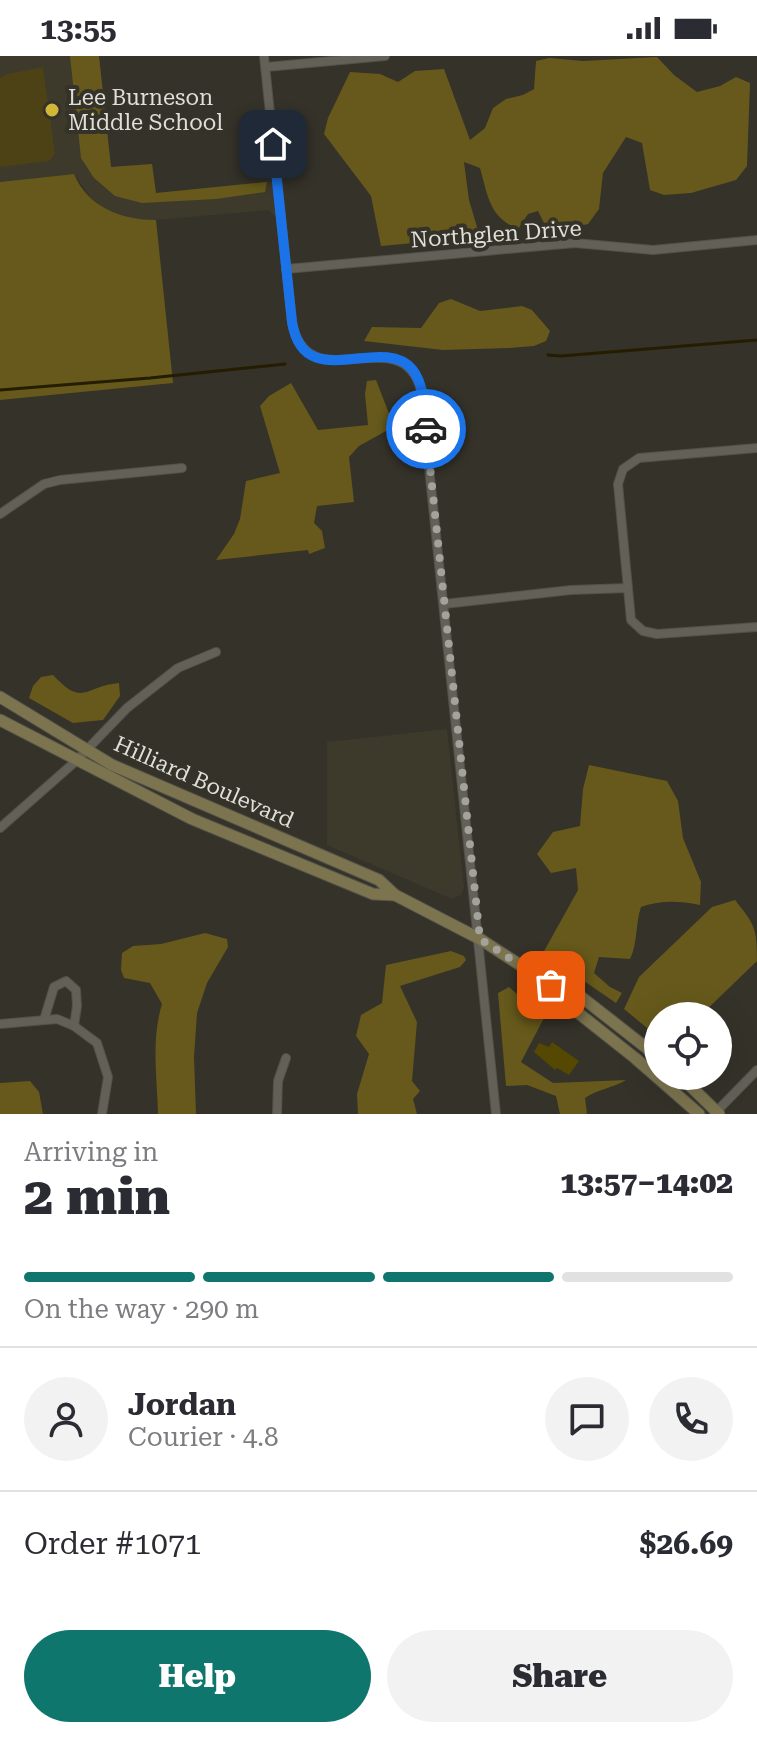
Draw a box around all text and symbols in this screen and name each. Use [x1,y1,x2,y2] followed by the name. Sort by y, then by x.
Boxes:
[40,11,117,46] text: 13:55
[68,85,223,135] place label: Lee Burneson Middle School
[43,101,61,119] marker: Lee Burneson Middle School
[239,110,307,178] pin
[251,122,295,166] icon: home
[410,216,582,252] street label: Northglen Drive
[386,389,466,469] courier
[404,407,448,451] icon: car
[110,731,298,833] street label: Hilliard Boulevard
[517,951,585,1019] pin
[529,963,573,1007] icon: bag
[644,1002,732,1090] map controls
[644,1002,732,1090] button: locate
[24,1137,158,1167] text: Arriving in
[560,1165,733,1200] text: 13:57–14:02
[24,1166,170,1227] text: 2 min
[24,1294,259,1324] text: On the way · 290 m
[24,1377,108,1461] button: person
[545,1377,629,1461] button: chat
[649,1377,733,1461] button: phone
[128,1387,236,1422] text: Jordan
[128,1422,278,1452] text: Courier · 4.8
[24,1526,202,1561] text: Order #1071
[640,1526,733,1561] text: $26.69
[24,1630,371,1722] button: Help
[387,1630,733,1722] button: Share

